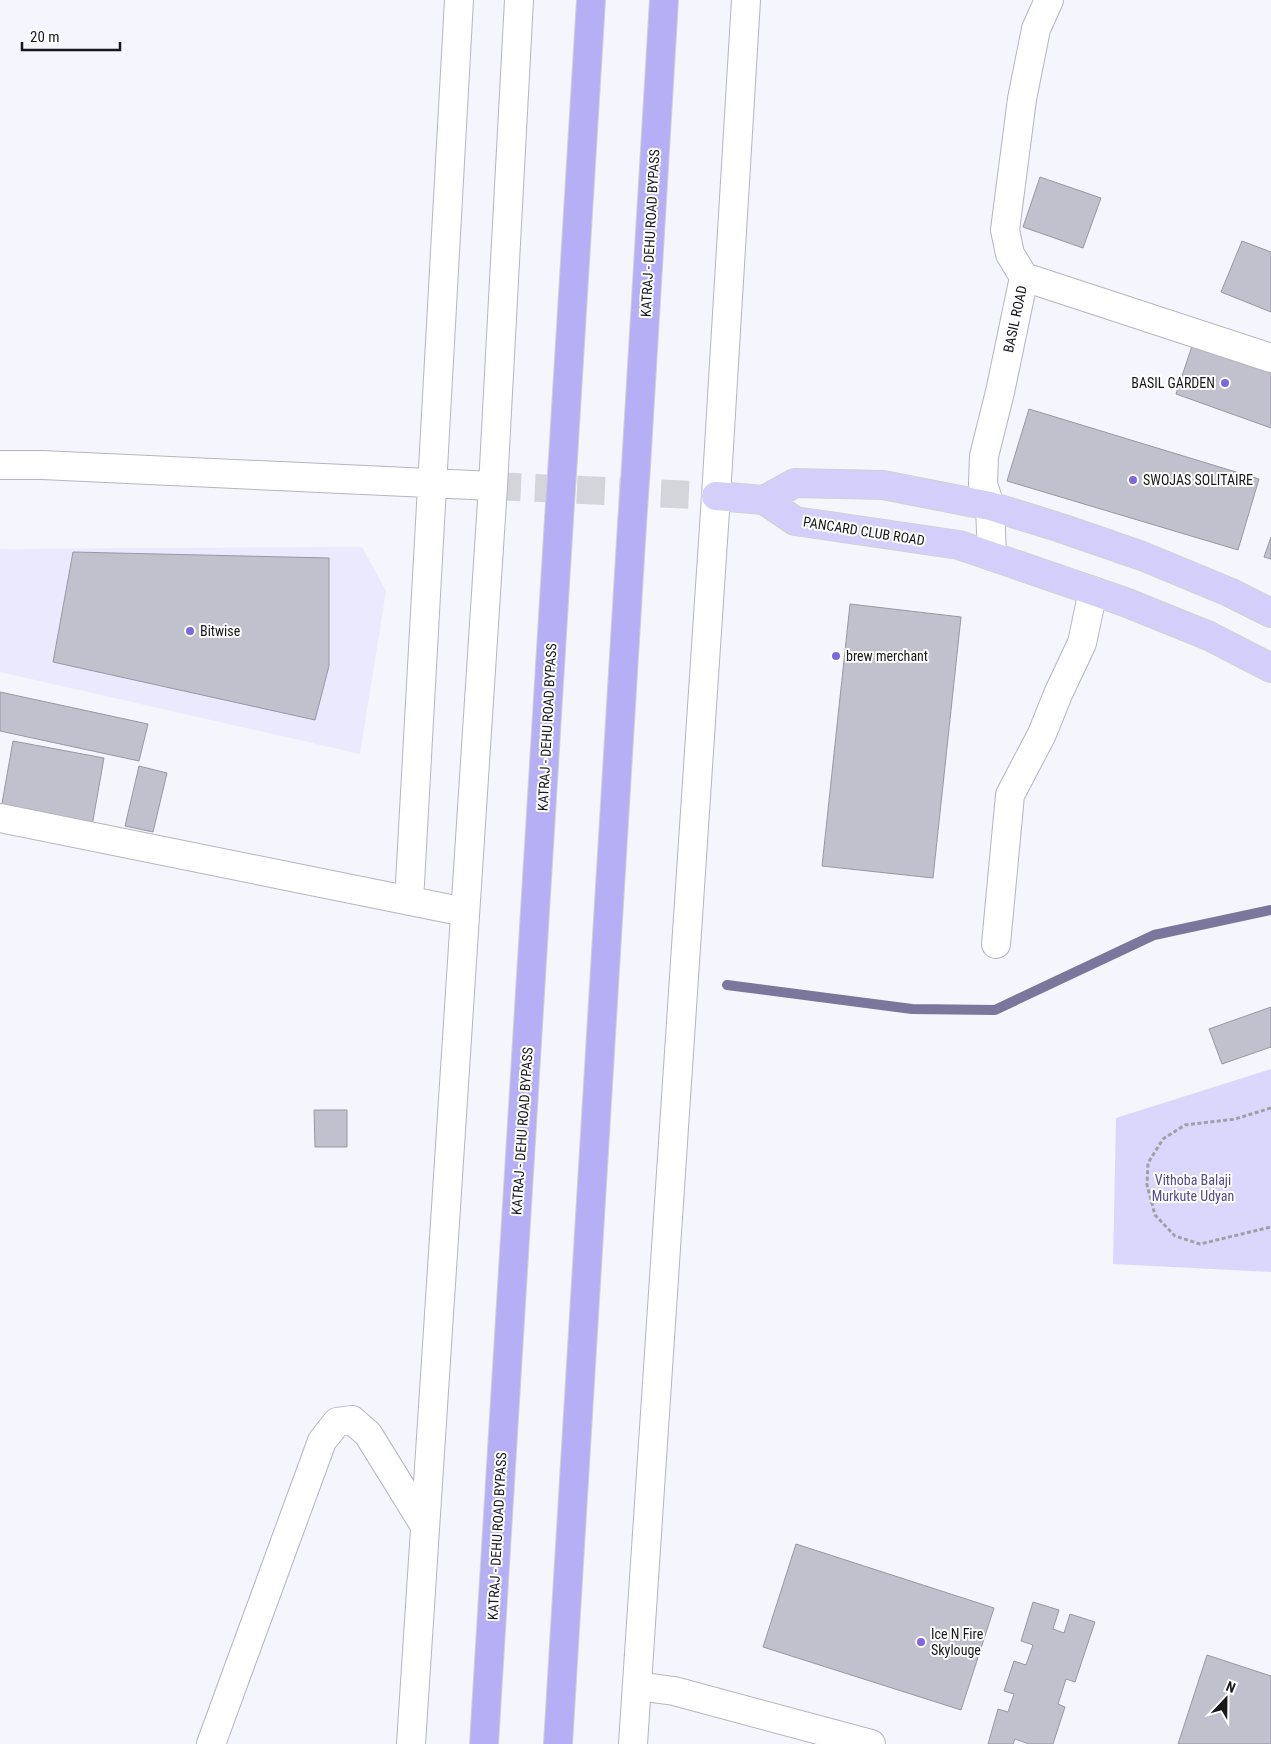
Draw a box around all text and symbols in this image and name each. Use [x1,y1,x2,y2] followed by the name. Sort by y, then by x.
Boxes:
[22,20,120,52] scale bar
[30,28,60,46] text: 20 m
[638,149,662,317] street label: KATRAJ - DEHU ROAD BYPASS
[1000,284,1030,354] street label: BASIL ROAD
[1131,375,1215,391] place label: BASIL GARDEN
[1219,377,1231,389] marker: BASIL GARDEN
[1143,472,1253,488] place label: SWOJAS SOLITAIRE
[1127,474,1139,486] marker: SWOJAS SOLITAIRE
[802,513,926,549] street label: PANCARD CLUB ROAD
[200,623,241,639] place label: Bitwise
[184,625,196,637] marker: Bitwise
[535,643,559,811] street label: KATRAJ - DEHU ROAD BYPASS
[846,648,928,664] place label: brew merchant
[830,650,842,662] marker: brew merchant
[508,1047,536,1215] street label: KATRAJ - DEHU ROAD BYPASS
[1152,1172,1234,1204] park label: Vithoba Balaji Murkute Udyan
[485,1452,509,1620] street label: KATRAJ - DEHU ROAD BYPASS
[931,1626,984,1658] place label: Ice N Fire Skylouge
[915,1636,927,1648] marker: Ice N Fire Skylouge
[1201,1674,1251,1724] north arrow
[1224,1678,1238,1696] text: N

